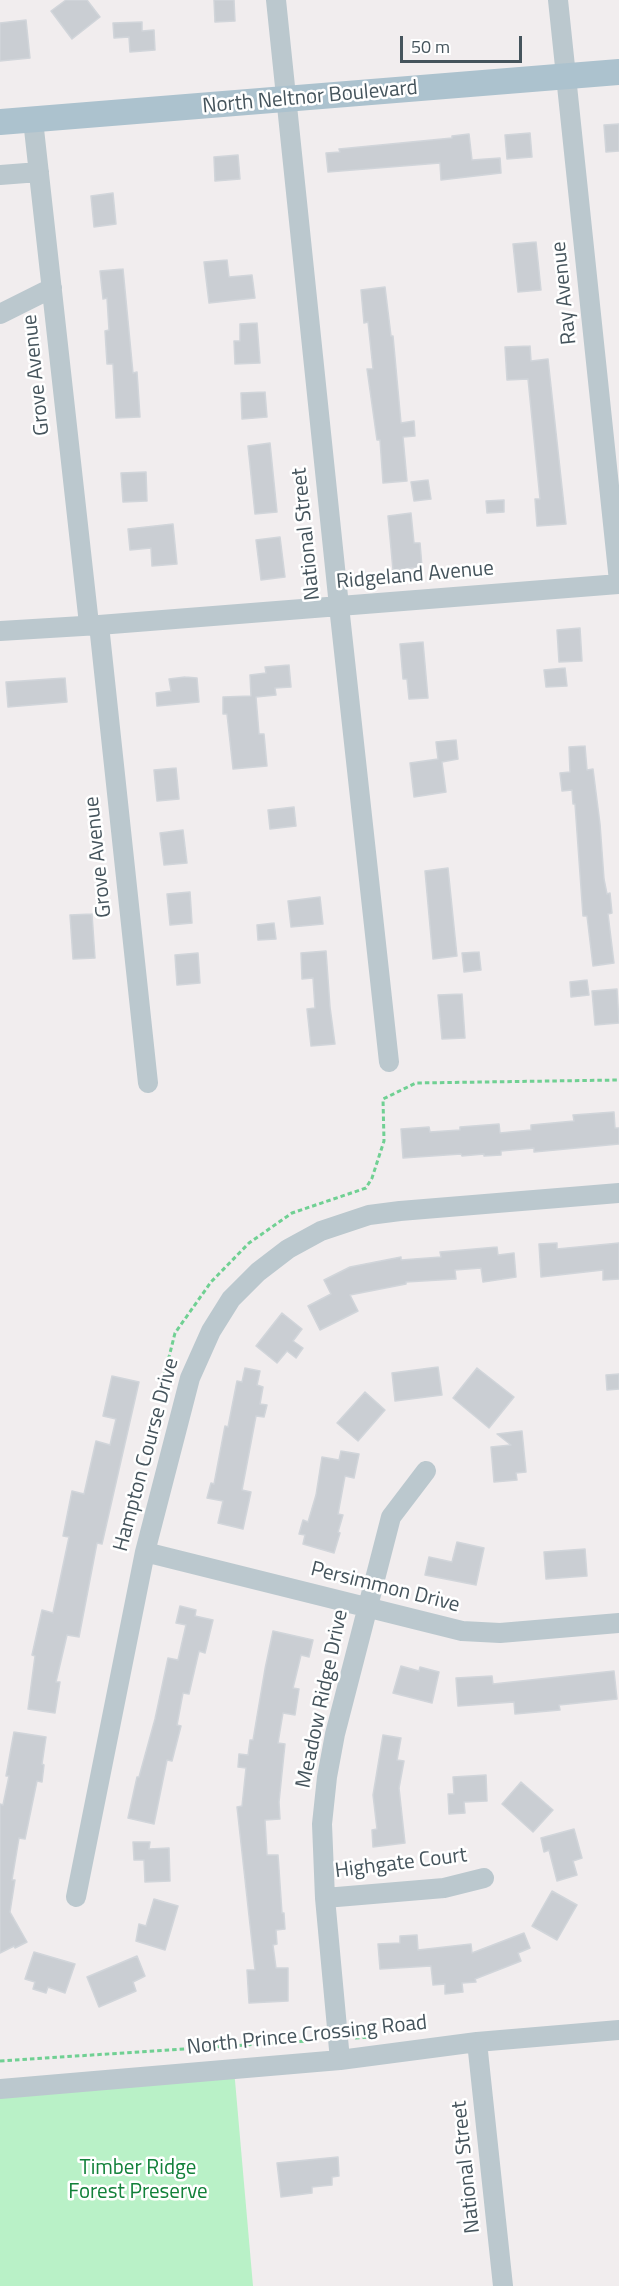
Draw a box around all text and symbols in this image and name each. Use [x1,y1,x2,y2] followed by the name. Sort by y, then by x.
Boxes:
[403,24,524,62] scale bar
[411,33,450,60] text: 50 m
[201,76,419,120] street label: North Neltnor Boulevard
[547,240,583,346] street label: Ray Avenue
[18,313,56,437] street label: Grove Avenue
[288,466,326,602] street label: National Street
[335,557,495,595] street label: Ridgeland Avenue
[80,795,118,919] street label: Grove Avenue
[109,1356,185,1554] street label: Hampton Course Drive
[308,1557,462,1619] street label: Persimmon Drive
[292,1607,354,1791] street label: Meadow Ridge Drive
[334,1843,468,1885] street label: Highgate Court
[186,2011,428,2061] street label: North Prince Crossing Road
[448,2099,486,2235] street label: National Street
[68,2156,208,2206] park label: Timber Ridge Forest Preserve

